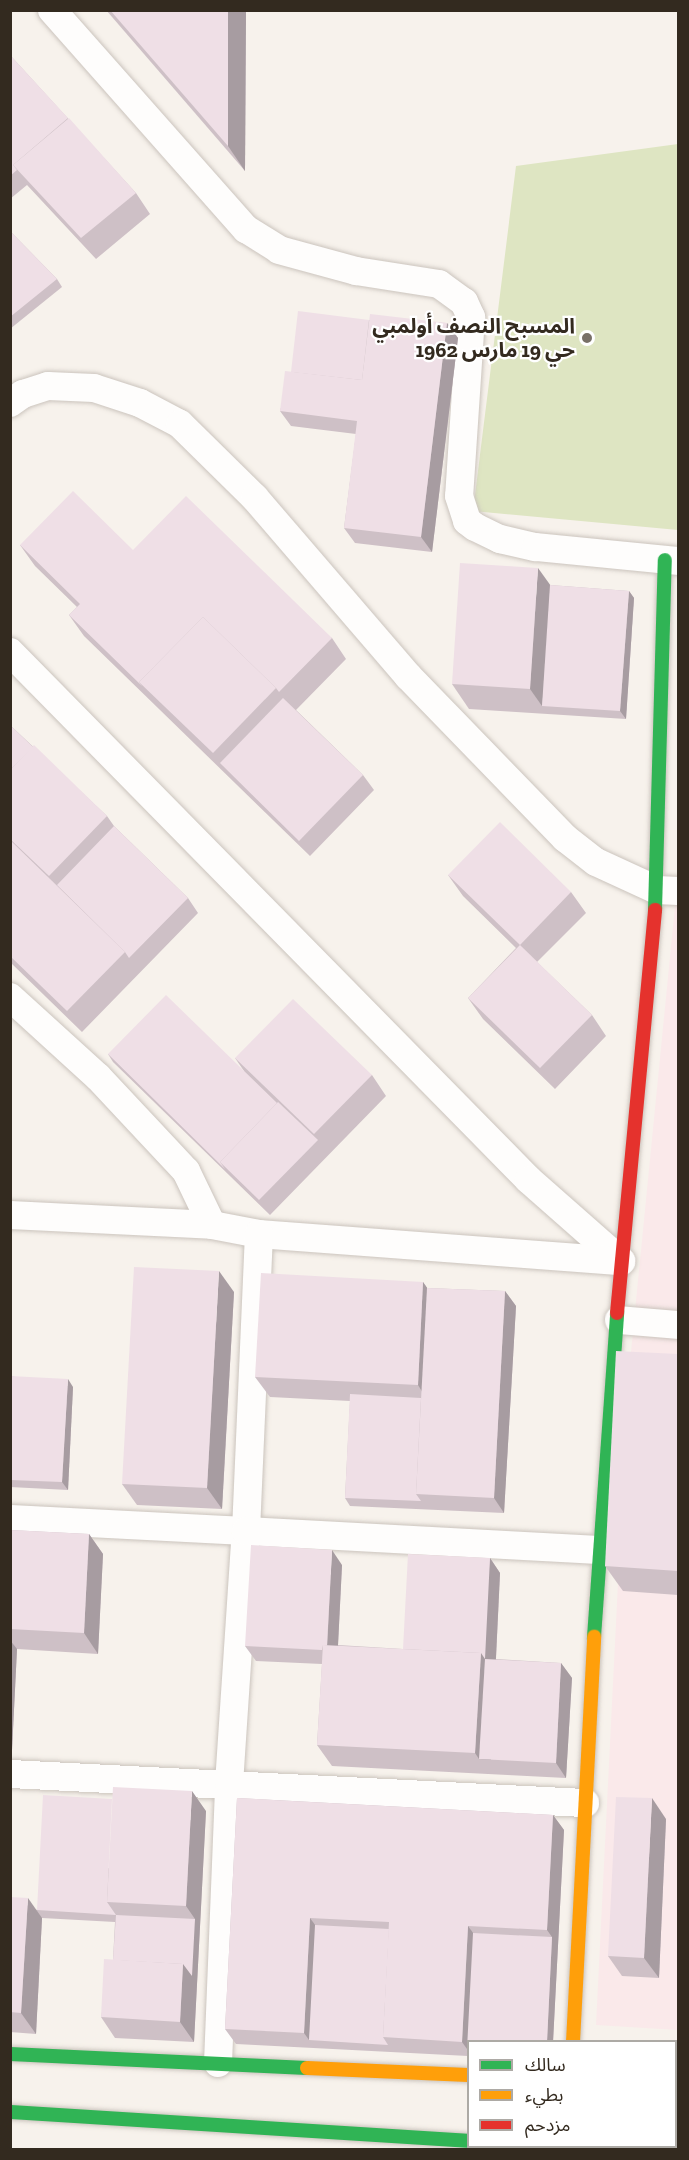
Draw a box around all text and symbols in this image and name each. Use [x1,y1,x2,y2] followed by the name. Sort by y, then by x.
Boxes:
[372,313,575,363] place label: المسبح النصف أولمبي حي 19 مارس 1962
[580,331,594,345] marker: المسبح النصف أولمبي حي 19 مارس 1962
[467,2040,677,2148] legend
[525,2054,566,2076] text: سالك
[525,2084,563,2106] text: بطيء
[525,2114,570,2136] text: مزدحم

